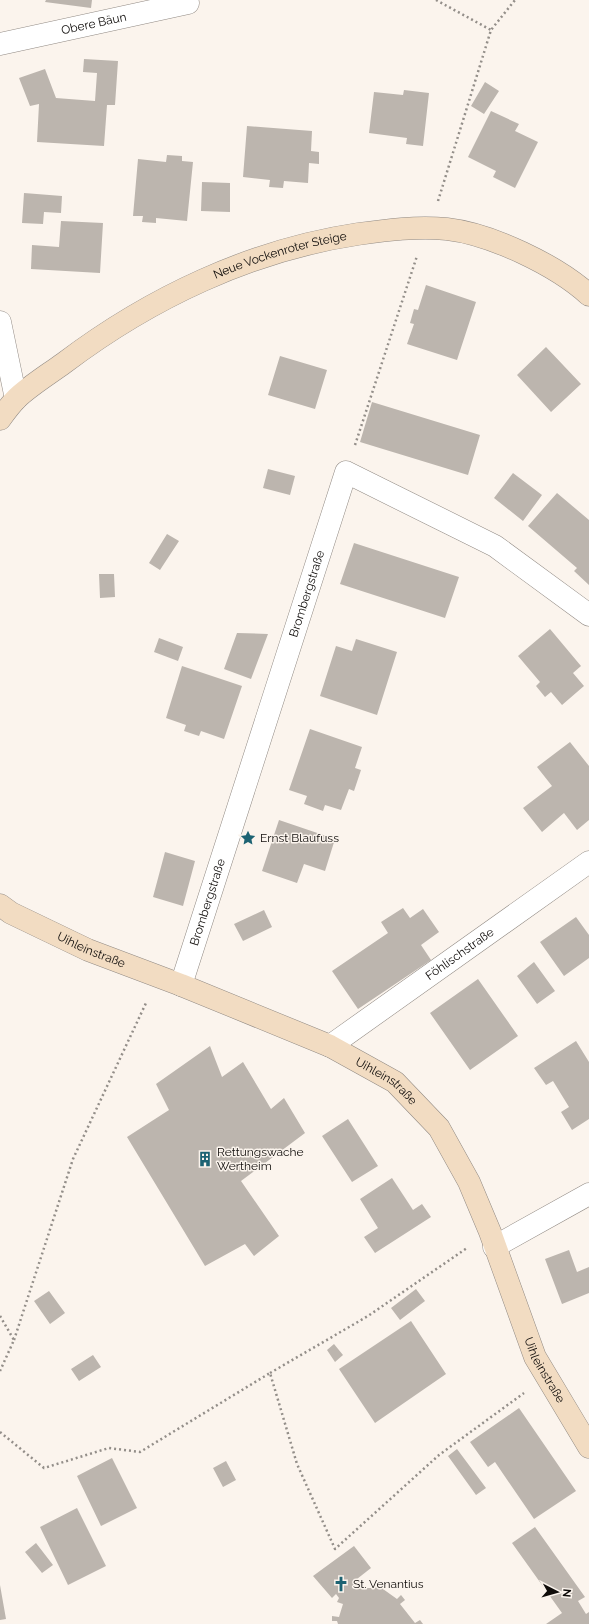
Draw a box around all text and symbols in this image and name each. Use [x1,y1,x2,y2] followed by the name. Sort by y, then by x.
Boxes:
[60,10,128,37] street label: Obere Bäun
[211,229,348,282] street label: Neue Vockenroter Steige
[286,549,327,639] street label: Brombergstraße
[239,829,257,847] place icon: Ernst Blaufuss
[260,831,339,845] place label: Ernst Blaufuss
[187,857,228,947] street label: Brombergstraße
[423,925,496,983] street label: Föhlischstraße
[55,929,127,970] street label: Uihleinstraße
[353,1055,420,1108] street label: Uihleinstraße
[217,1145,304,1173] place label: Rettungswache Wertheim
[196,1150,214,1168] building icon: Rettungswache Wertheim
[521,1335,568,1405] street label: Uihleinstraße
[537,1572,577,1612] north arrow
[332,1575,350,1593] church icon: St. Venantius
[353,1577,424,1591] place label: St. Venantius
[560,1588,573,1598] text: N

